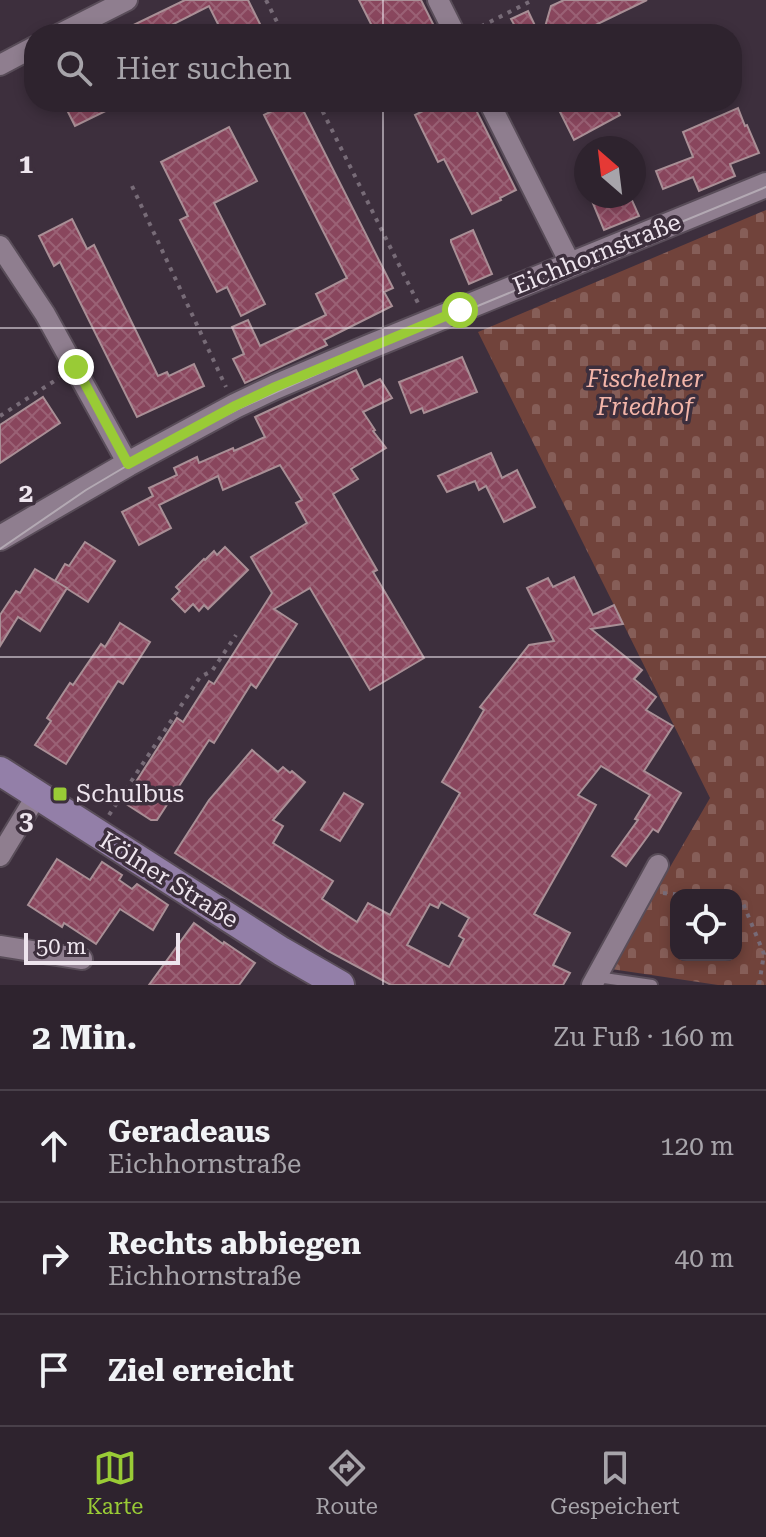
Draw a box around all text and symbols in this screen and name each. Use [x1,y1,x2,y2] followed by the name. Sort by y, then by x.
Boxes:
[24,24,742,112] search box
[52,46,96,90] icon: search
[116,51,292,86] text: Hier suchen
[574,136,646,208] north arrow
[19,149,33,179] text: 1
[509,208,685,300] street label: Eichhornstraße
[442,292,478,328] route start
[58,349,94,385] route end
[586,365,703,421] park label: Fischelner Friedhof
[19,478,33,508] text: 2
[76,780,184,808] place label: Schulbus
[51,785,69,803] marker: Schulbus
[19,806,33,836] text: 3
[94,826,244,934] street label: Kölner Straße
[670,889,742,961] map controls
[670,889,742,961] button: locate
[24,929,180,965] scale bar
[36,934,86,959] text: 50 m
[32,1017,137,1057] text: 2 Min.
[553,1022,734,1052] text: Zu Fuß · 160 m
[108,1114,270,1149] text: Geradeaus
[32,1124,76,1168] icon: ahead
[660,1131,734,1161] text: 120 m
[108,1149,301,1179] text: Eichhornstraße
[108,1226,361,1261] text: Rechts abbiegen
[32,1236,76,1280] icon: right
[675,1243,734,1273] text: 40 m
[108,1261,301,1291] text: Eichhornstraße
[32,1348,76,1392] icon: arrive
[108,1353,294,1388] text: Ziel erreicht
[86,1446,143,1519] tab: Karte
[316,1446,378,1519] tab: Route
[550,1446,680,1519] tab: Gespeichert

